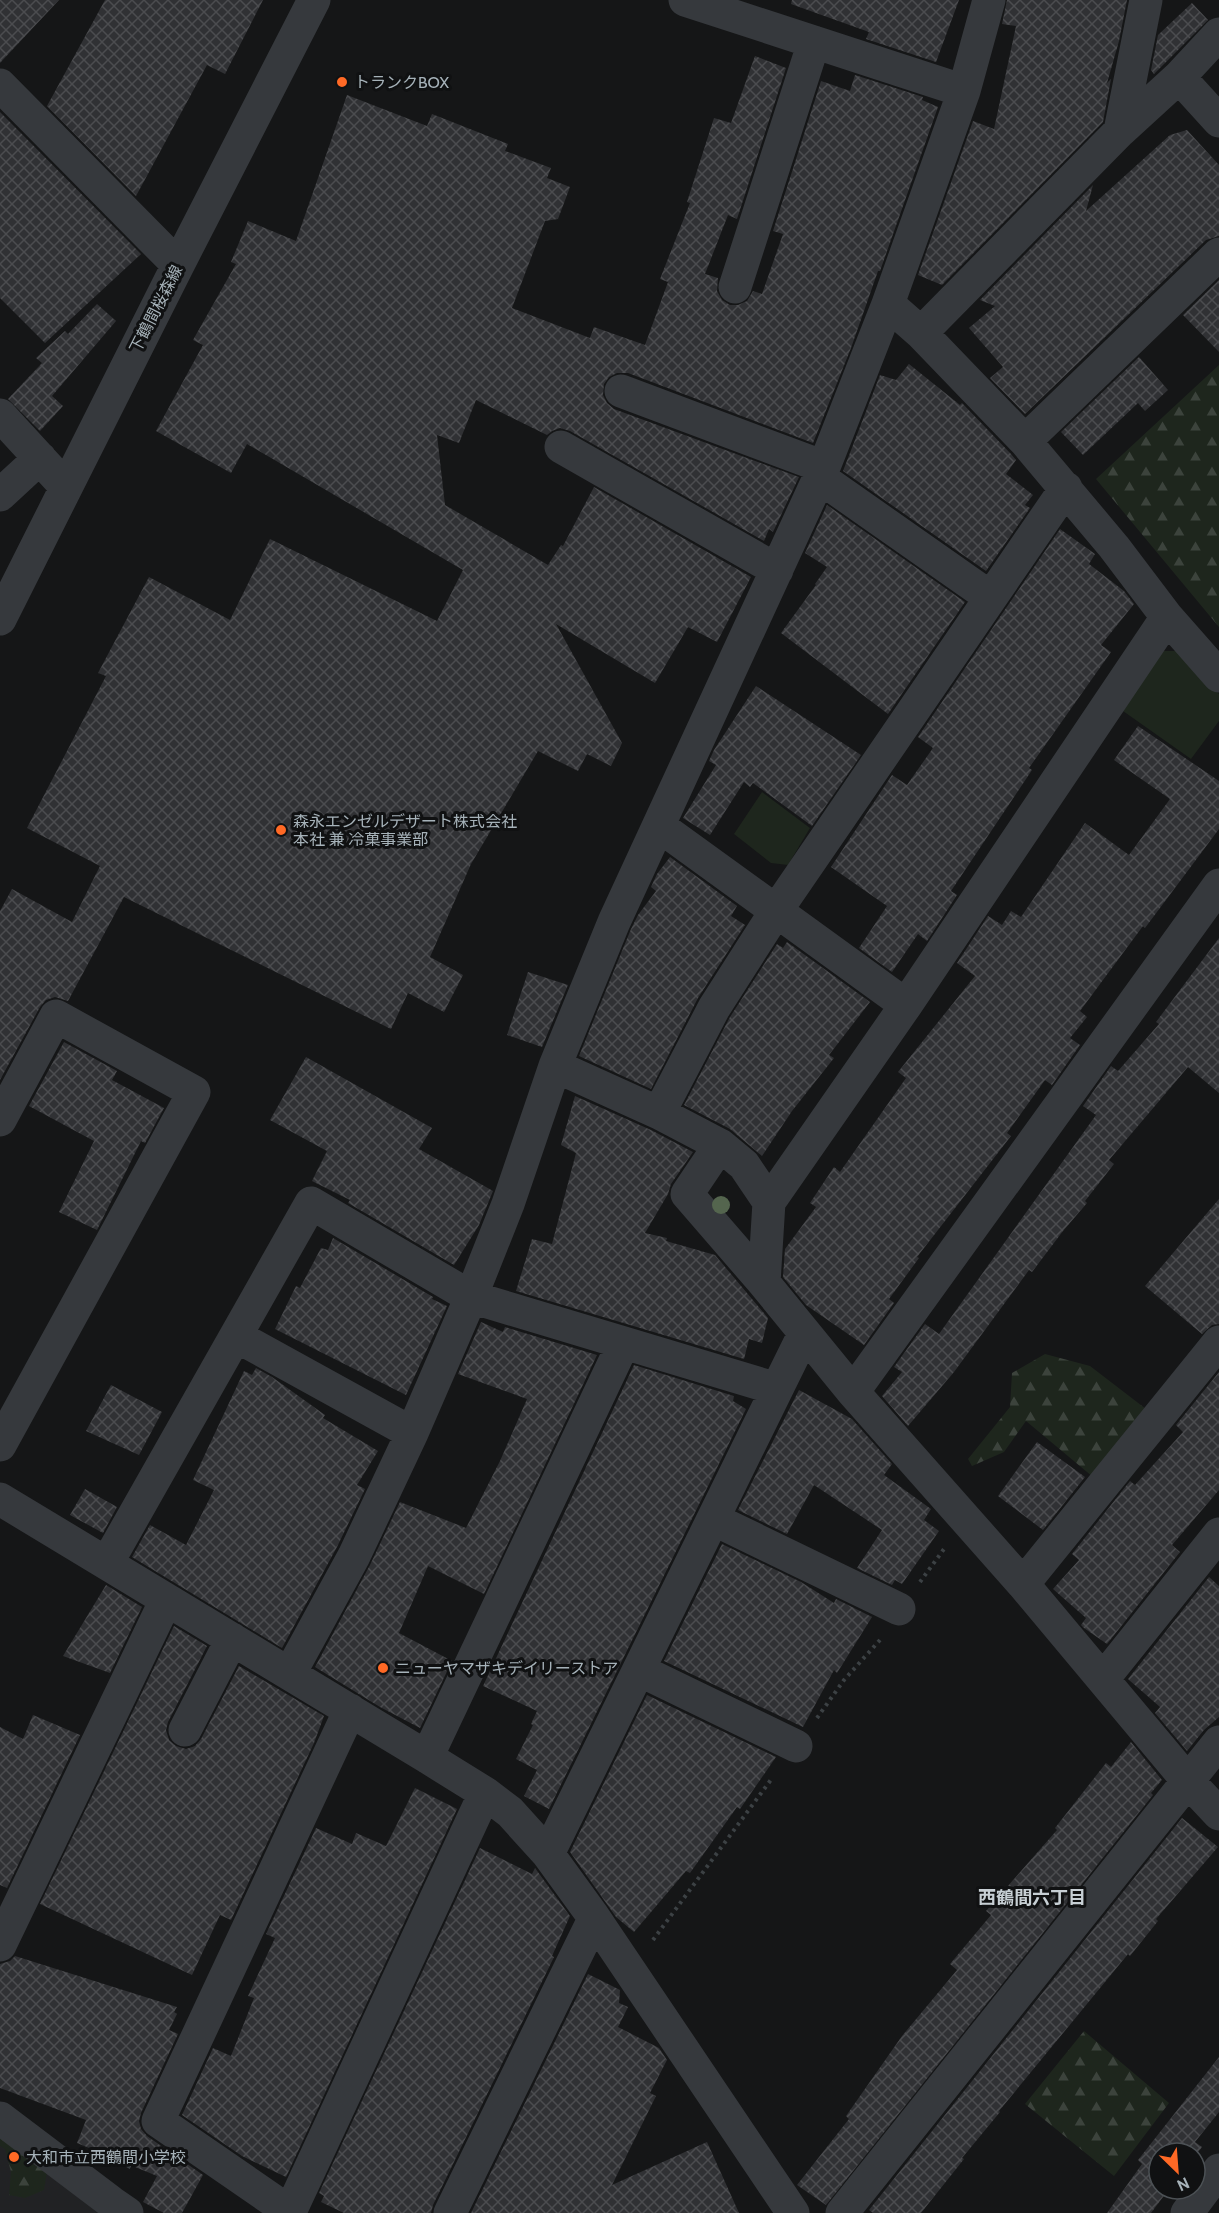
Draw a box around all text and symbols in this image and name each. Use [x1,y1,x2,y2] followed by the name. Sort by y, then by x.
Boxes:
[354,73,449,92] place label: トランクBOX
[335,75,349,89] marker: トランクBOX
[126,262,186,356] street label: 下鶴間桜森線
[293,812,517,849] place label: 森永エンゼルデザート株式会社 本社 兼 冷菓事業部
[274,823,288,837] marker: 森永エンゼルデザート株式会社 本社 兼 冷菓事業部
[395,1659,618,1678] place label: ニューヤマザキデイリーストア
[376,1661,390,1675] marker: ニューヤマザキデイリーストア
[978,1887,1086,1909] district label: 西鶴間六丁目
[1147,2141,1207,2201] north arrow
[26,2148,186,2167] place label: 大和市立西鶴間小学校
[7,2150,21,2164] marker: 大和市立西鶴間小学校
[1174,2173,1192,2195] text: N

